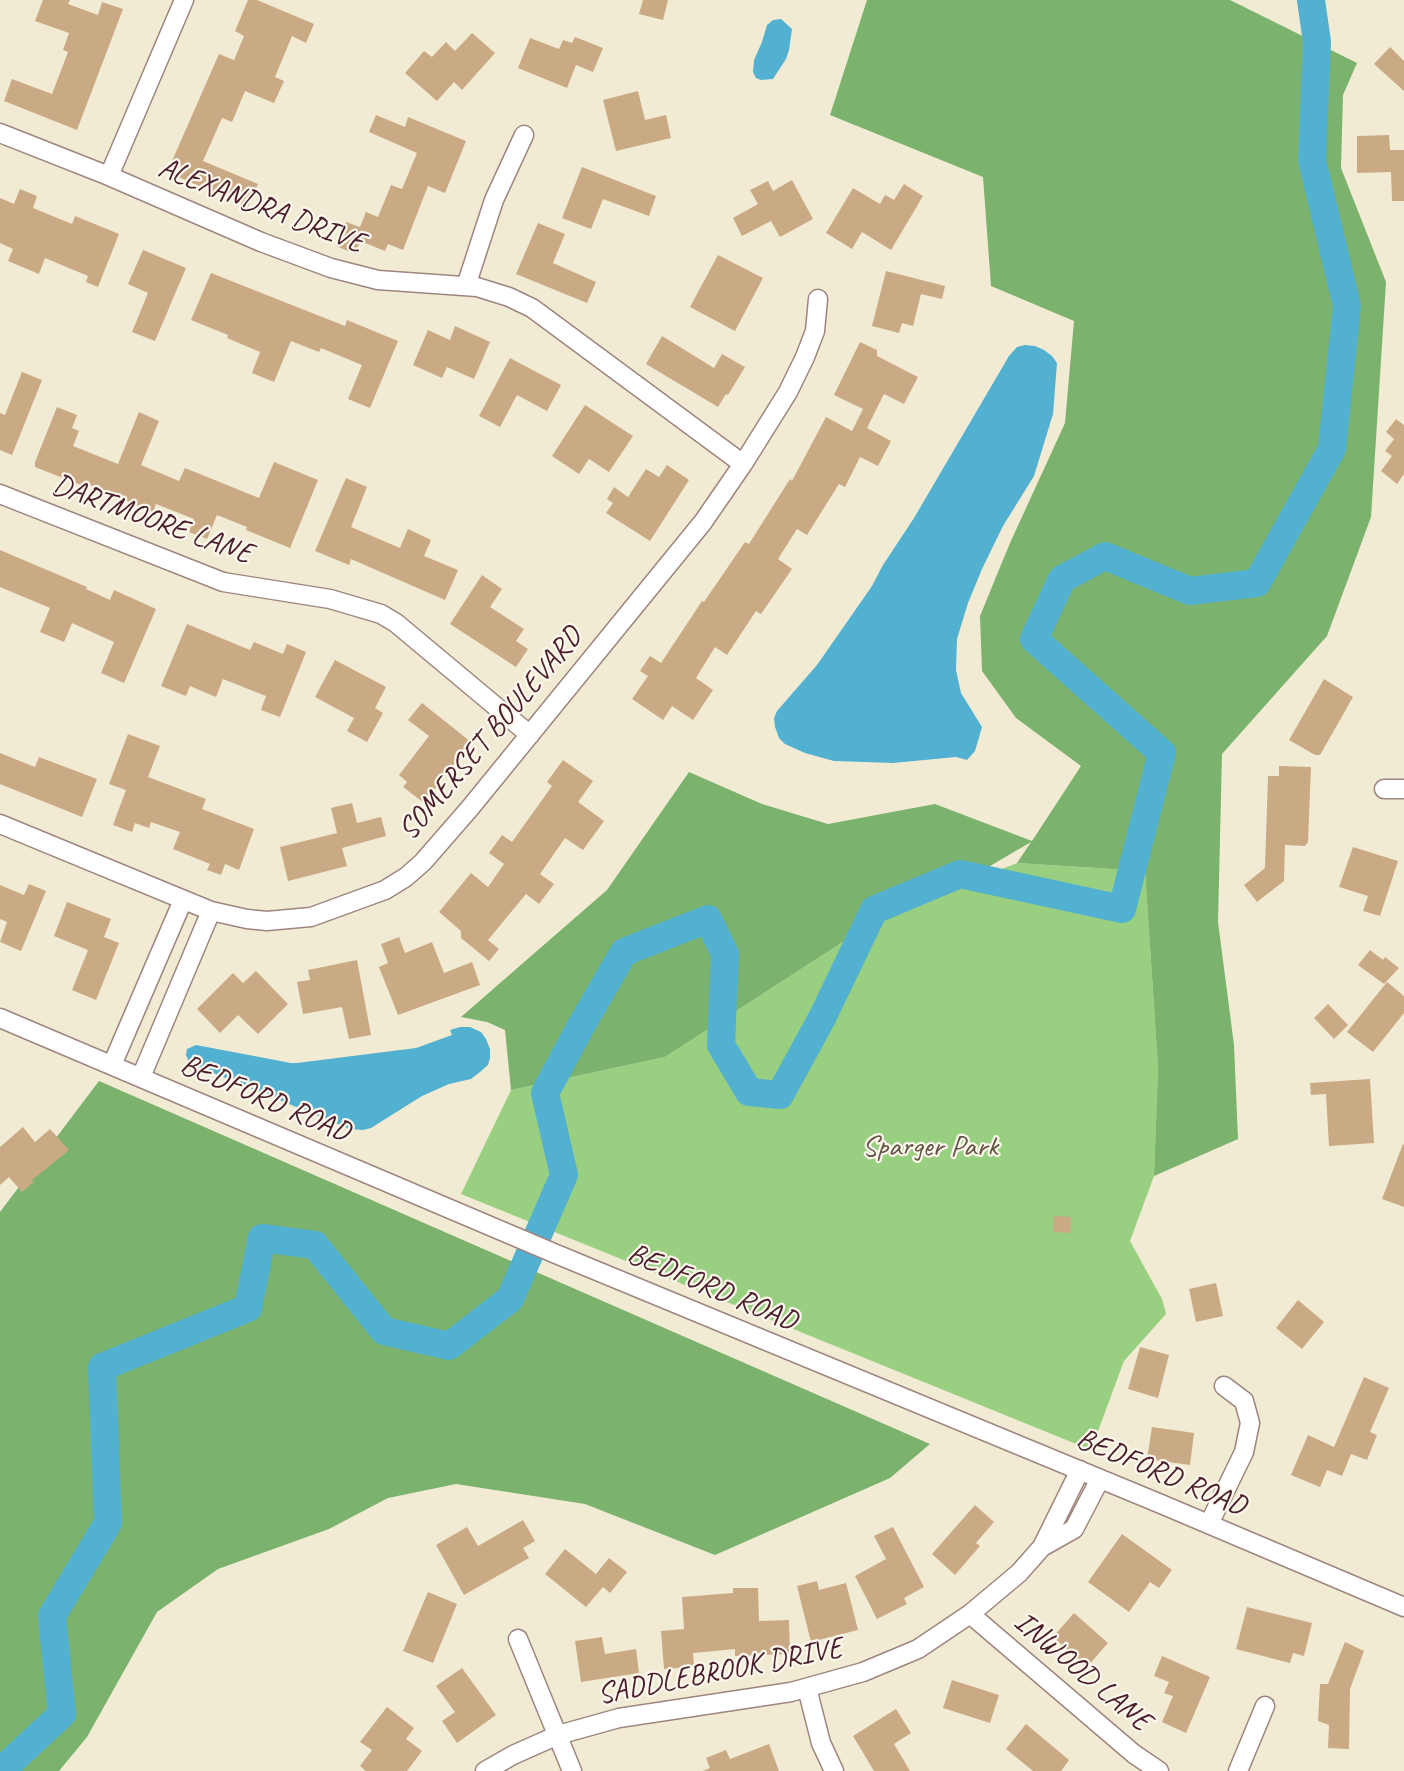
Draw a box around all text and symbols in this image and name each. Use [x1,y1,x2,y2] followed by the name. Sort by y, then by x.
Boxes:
[153,150,369,262] street label: ALEXANDRA DRIVE
[47,467,257,573] street label: DARTMOORE LANE
[391,620,591,848] street label: SOMERSET BOULEVARD
[175,1047,355,1151] street label: BEDFORD ROAD
[862,1129,998,1165] park label: Sparger Park
[622,1236,802,1340] street label: BEDFORD ROAD
[1071,1421,1251,1525] street label: BEDFORD ROAD
[1006,1604,1158,1740] street label: INWOOD LANE
[595,1631,845,1713] street label: SADDLEBROOK DRIVE

